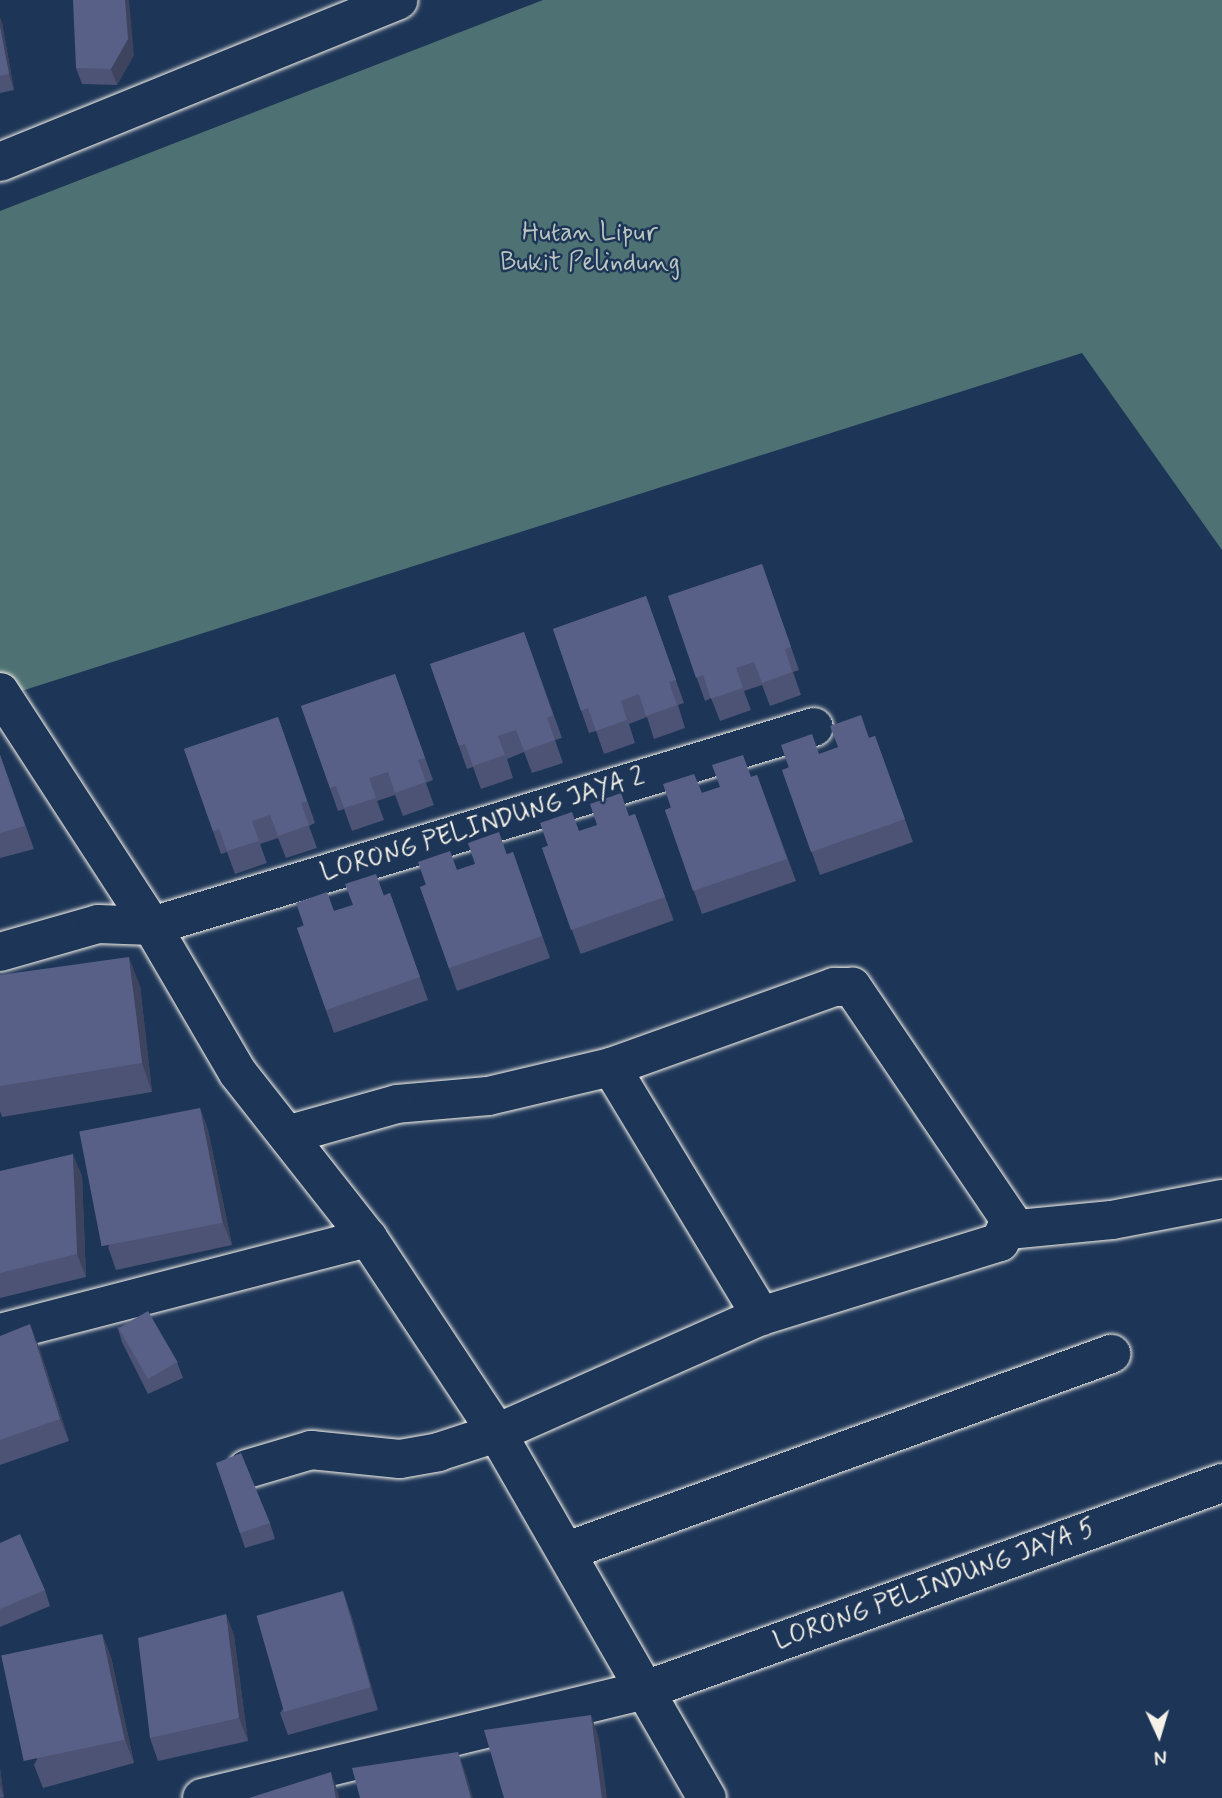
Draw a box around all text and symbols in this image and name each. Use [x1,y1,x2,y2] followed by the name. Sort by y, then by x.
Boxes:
[500,218,680,280] park label: Hutan Lipur Bukit Pelindung
[316,761,650,891] street label: LORONG PELINDUNG JAYA 2
[769,1513,1101,1659] street label: LORONG PELINDUNG JAYA 5
[1124,1700,1194,1770] north arrow
[1153,1744,1168,1769] text: N

